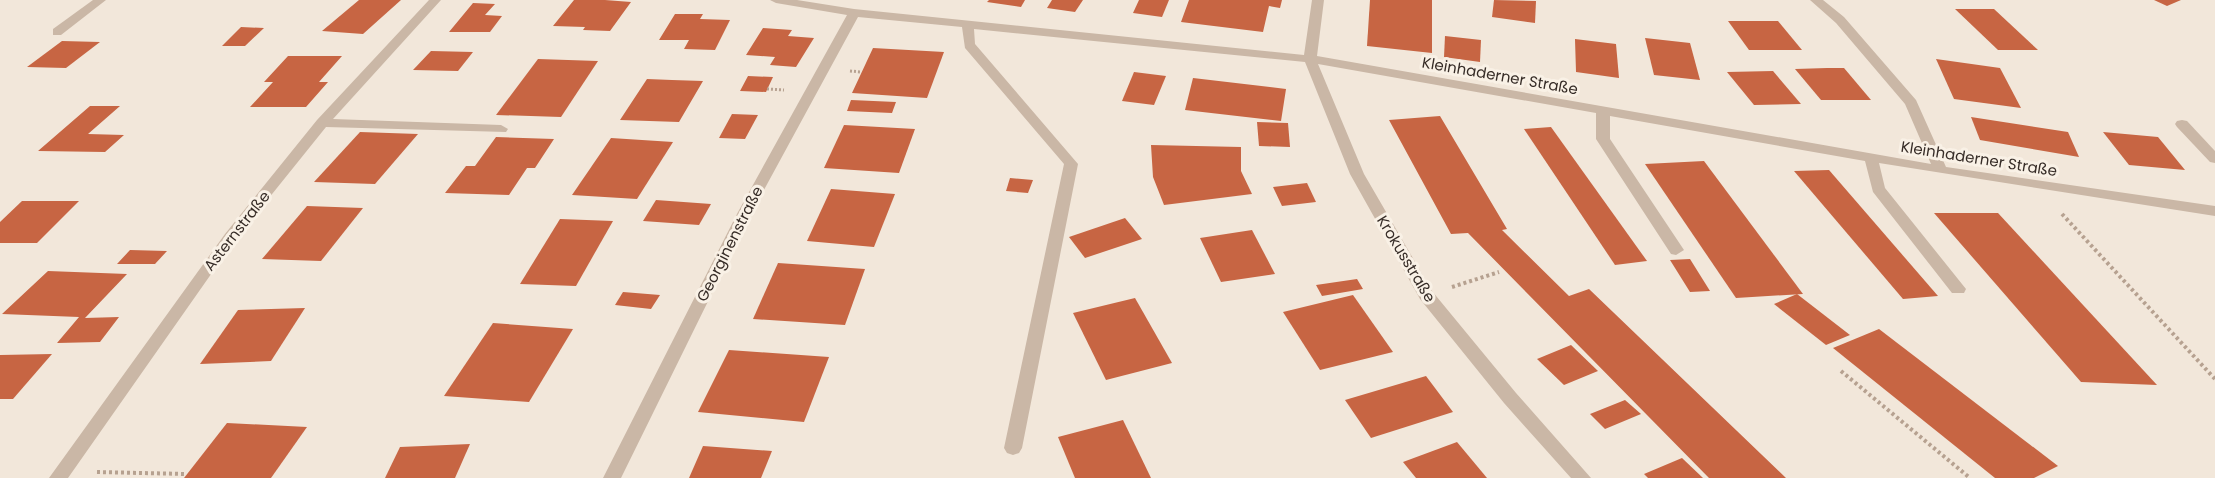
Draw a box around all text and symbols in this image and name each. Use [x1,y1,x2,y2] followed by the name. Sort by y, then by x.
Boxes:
[1420,51,1580,100] street label: Kleinhaderner Straße
[1899,136,2059,181] street label: Kleinhaderner Straße
[691,182,768,305] street label: Georginenstraße
[199,186,275,275] street label: Asternstraße
[1372,211,1441,306] street label: Krokusstraße

